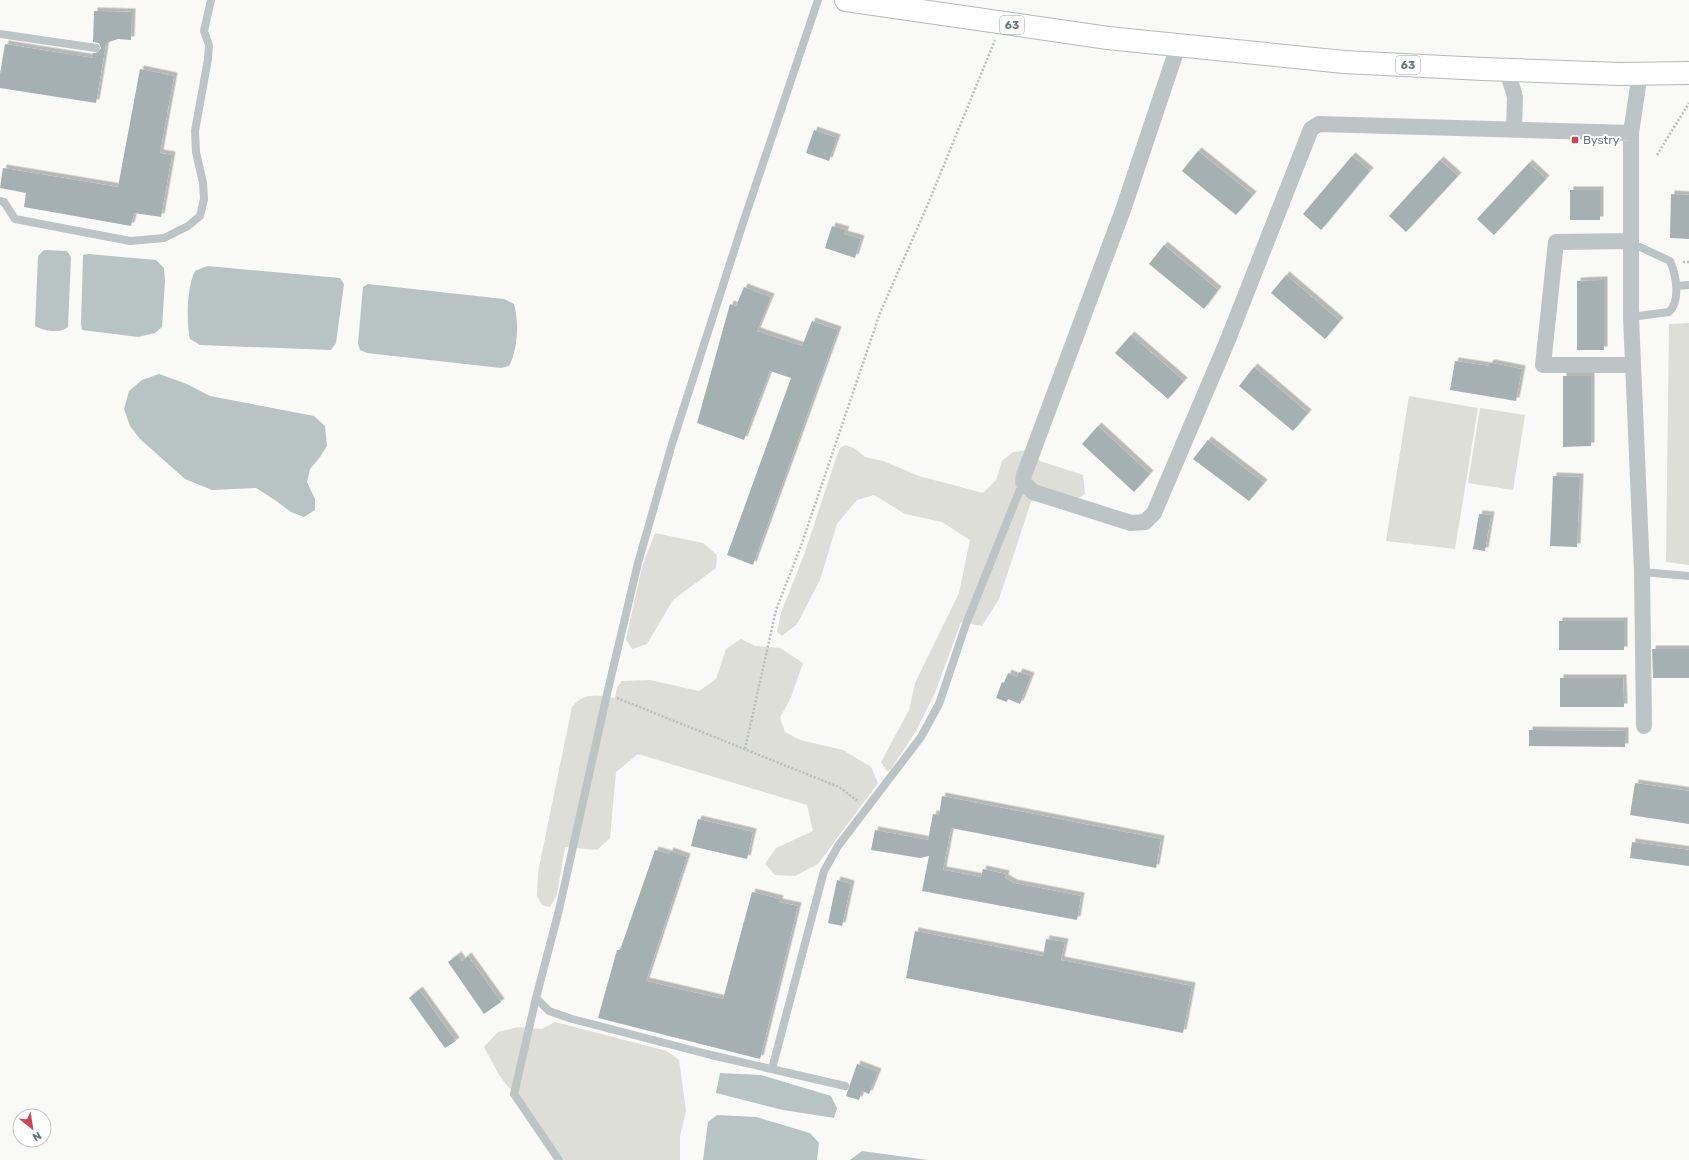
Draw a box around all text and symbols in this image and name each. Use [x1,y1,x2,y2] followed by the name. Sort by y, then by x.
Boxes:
[1000,16,1024,34] road number: 63
[1396,56,1420,74] road number: 63
[1583,133,1620,147] place label: Bystry
[1570,135,1580,145] marker: Bystry
[12,1108,52,1148] north arrow
[30,1129,43,1144] text: N

